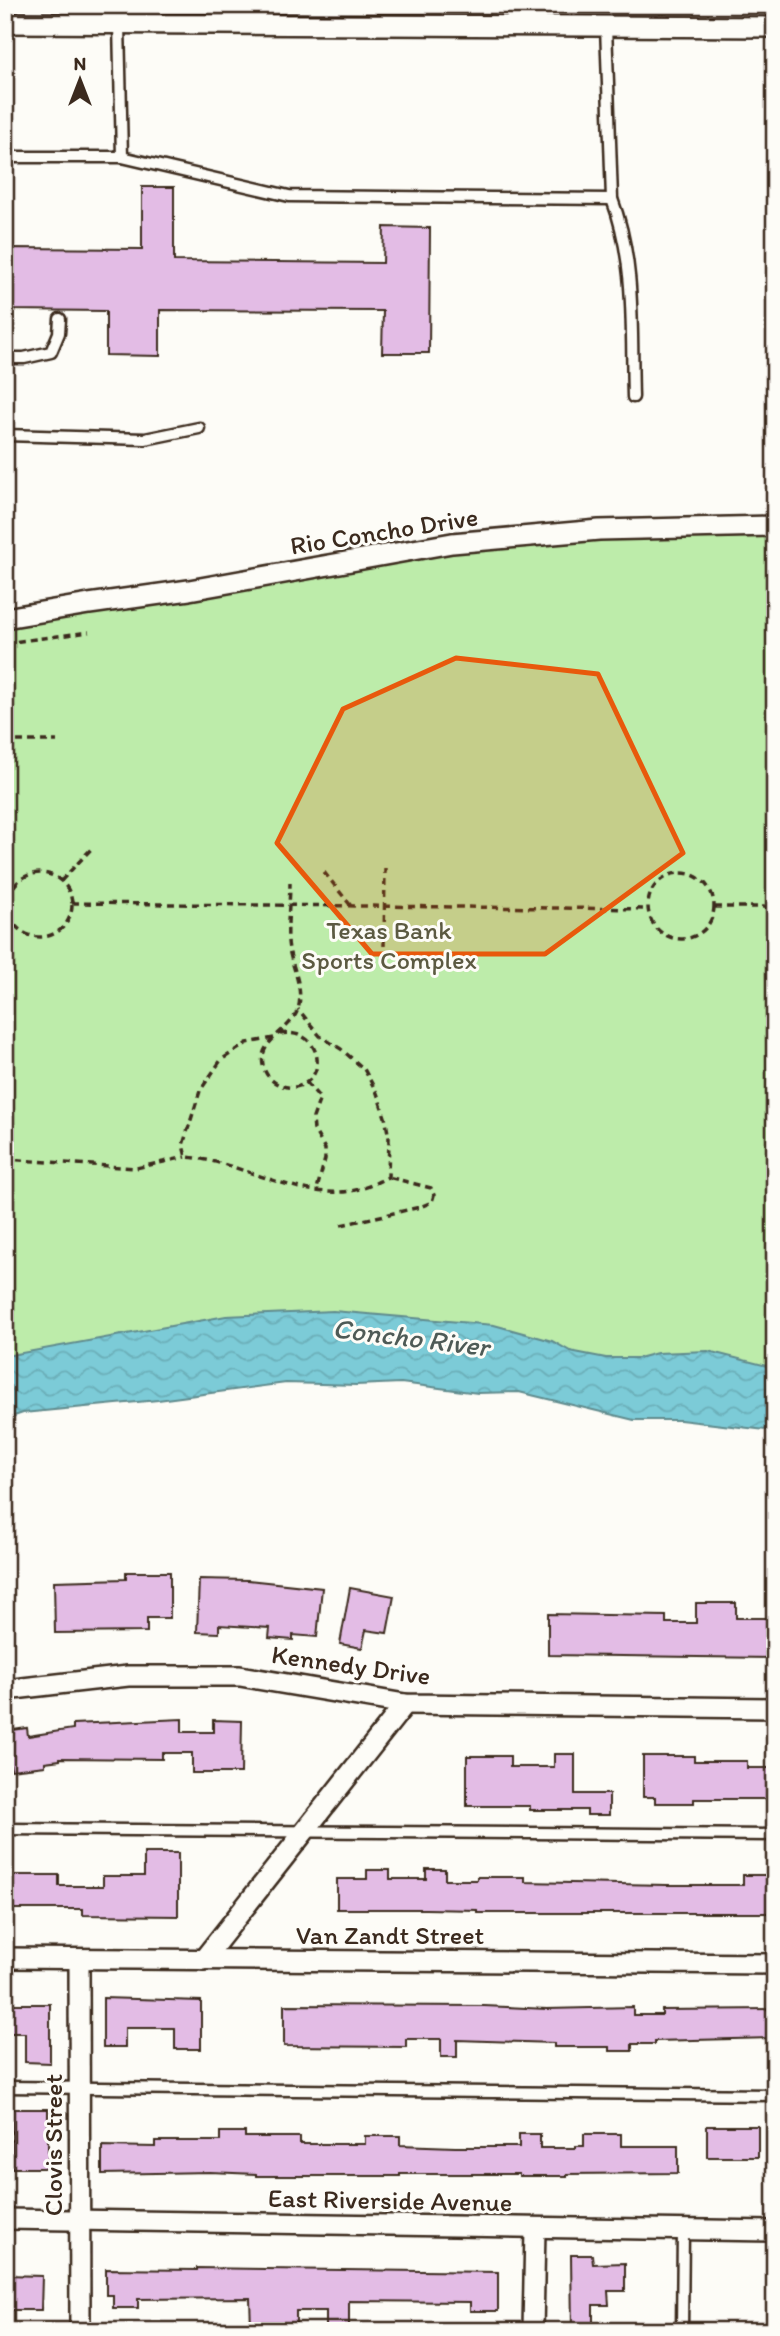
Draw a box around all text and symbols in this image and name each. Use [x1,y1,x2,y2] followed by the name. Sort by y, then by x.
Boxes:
[46,46,116,116] north arrow
[74,52,86,75] text: N
[288,500,480,562] street label: Rio Concho Drive
[301,914,477,976] park label: Texas Bank Sports Complex
[331,1311,495,1364] water label: Concho River
[270,1638,432,1692] street label: Kennedy Drive
[296,1919,485,1951] street label: Van Zandt Street
[37,2074,69,2216] street label: Clovis Street
[268,2182,512,2218] street label: East Riverside Avenue

